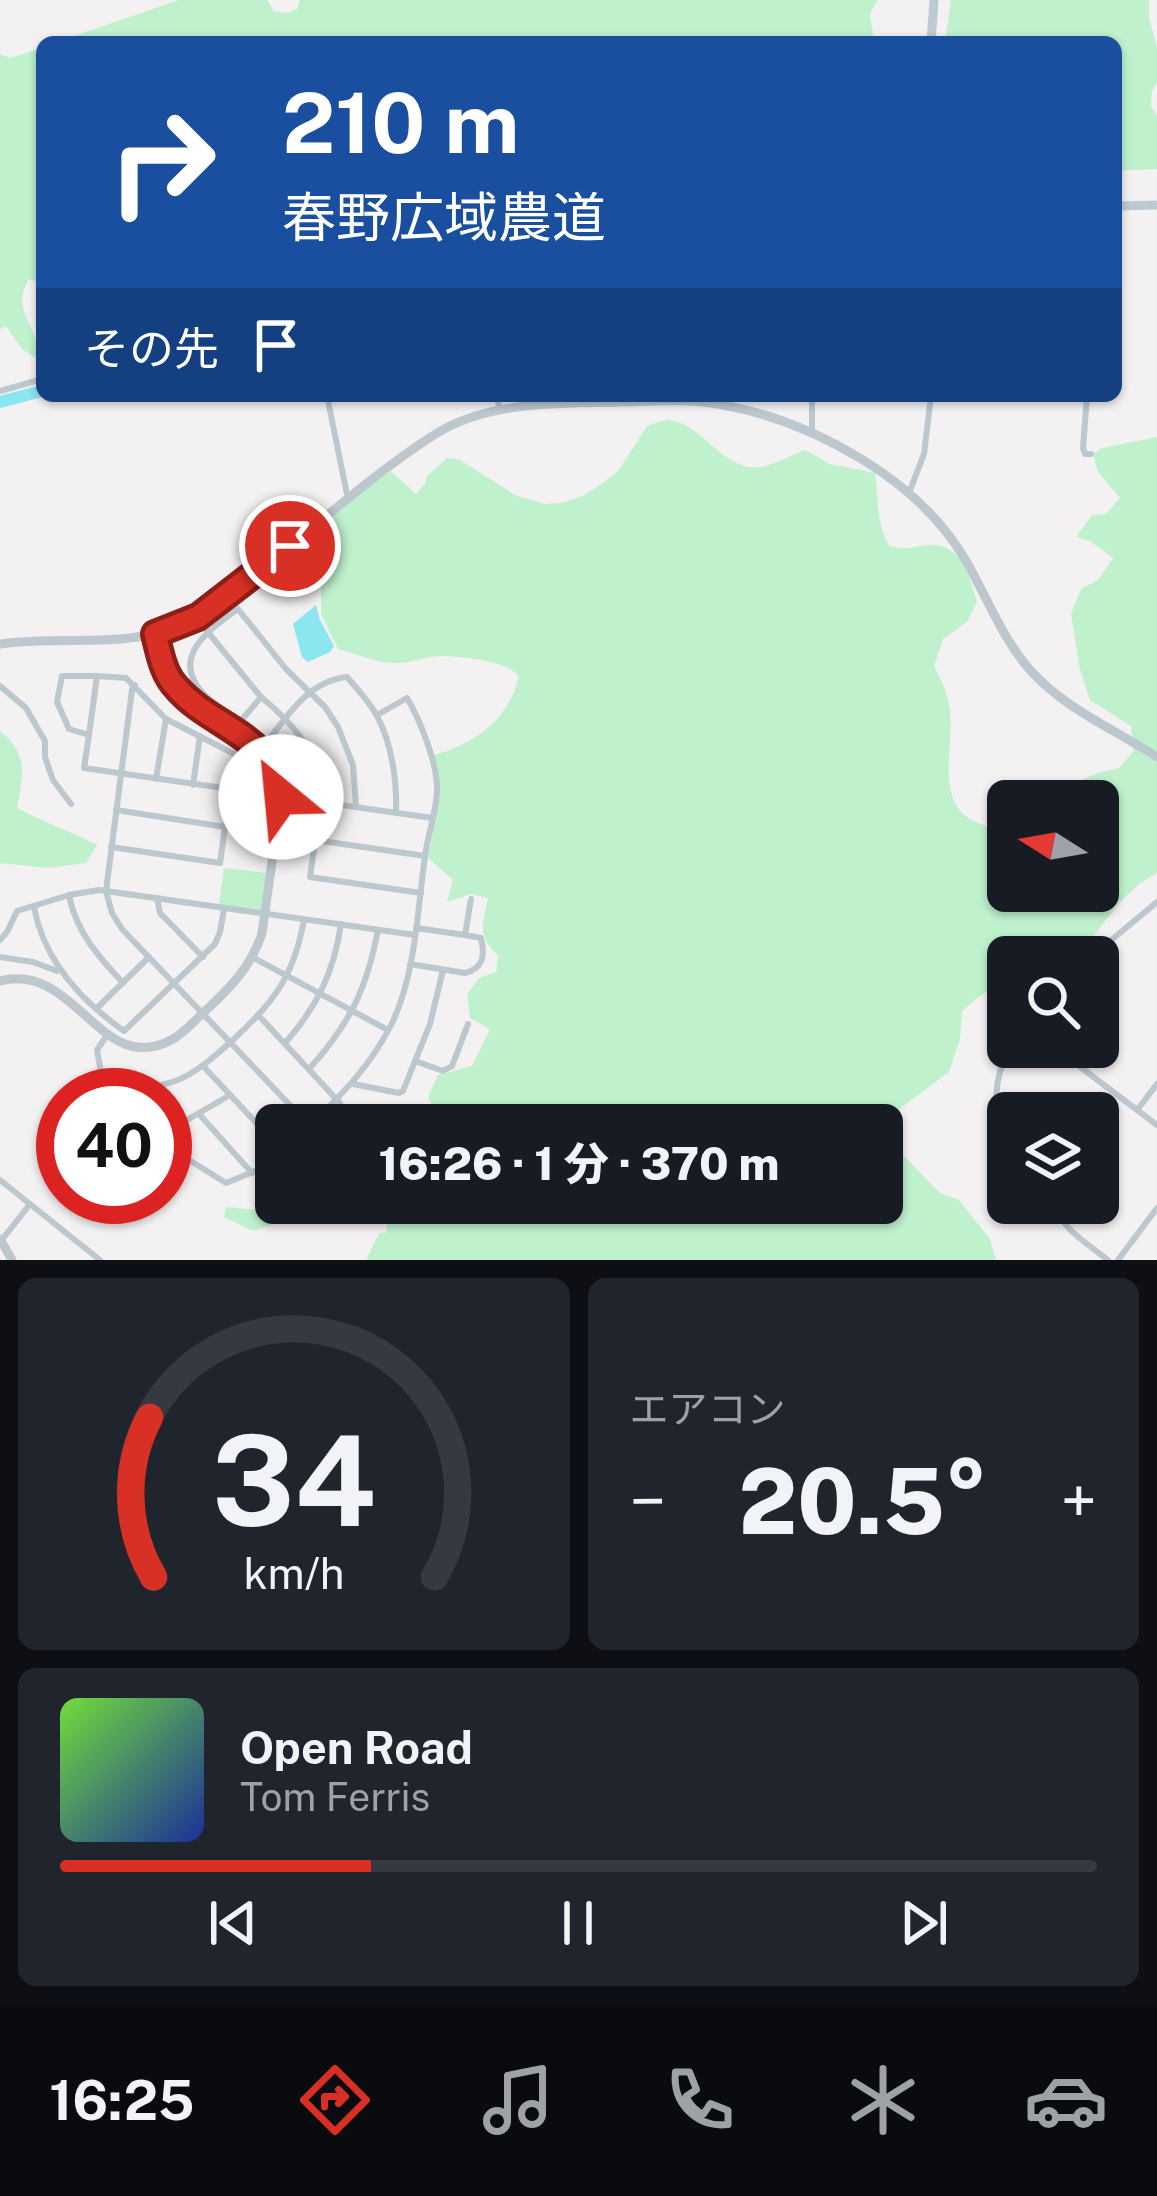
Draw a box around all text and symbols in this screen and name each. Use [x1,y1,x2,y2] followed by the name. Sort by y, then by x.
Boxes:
[282,73,520,172] text: 210 m
[84,84,240,240] icon: right
[282,186,606,249] text: 春野広域農道
[243,312,309,378] icon: arrive
[84,322,219,375] text: その先
[239,495,341,597] pin
[257,513,323,579] icon: arrive
[218,734,344,860] position arrow
[987,780,1119,912] north arrow
[987,780,1119,1224] map controls
[987,936,1119,1068] button: search
[36,1068,192,1224] speed limit sign: 40
[987,1092,1119,1224] button: layers
[379,1137,779,1190] text: 16:26 · 1 分 · 370 m
[630,1386,786,1432] text: エアコン
[212,1407,376,1554] text: 34
[739,1448,988,1554] text: 20.5°
[630,1462,666,1540] text: −
[1060,1462,1097,1540] text: +
[243,1548,344,1599] text: km/h
[240,1721,473,1774] text: Open Road
[240,1774,430,1820] text: Tom Ferris
[200,1890,266,1956] icon: previous
[545,1890,611,1956] icon: pause
[891,1890,957,1956] icon: next
[293,2058,377,2142] icon: directions
[476,2058,560,2142] icon: music
[658,2058,742,2142] icon: phone
[841,2058,925,2142] icon: climate
[1024,2058,1108,2142] icon: car
[49,2069,194,2132] text: 16:25

